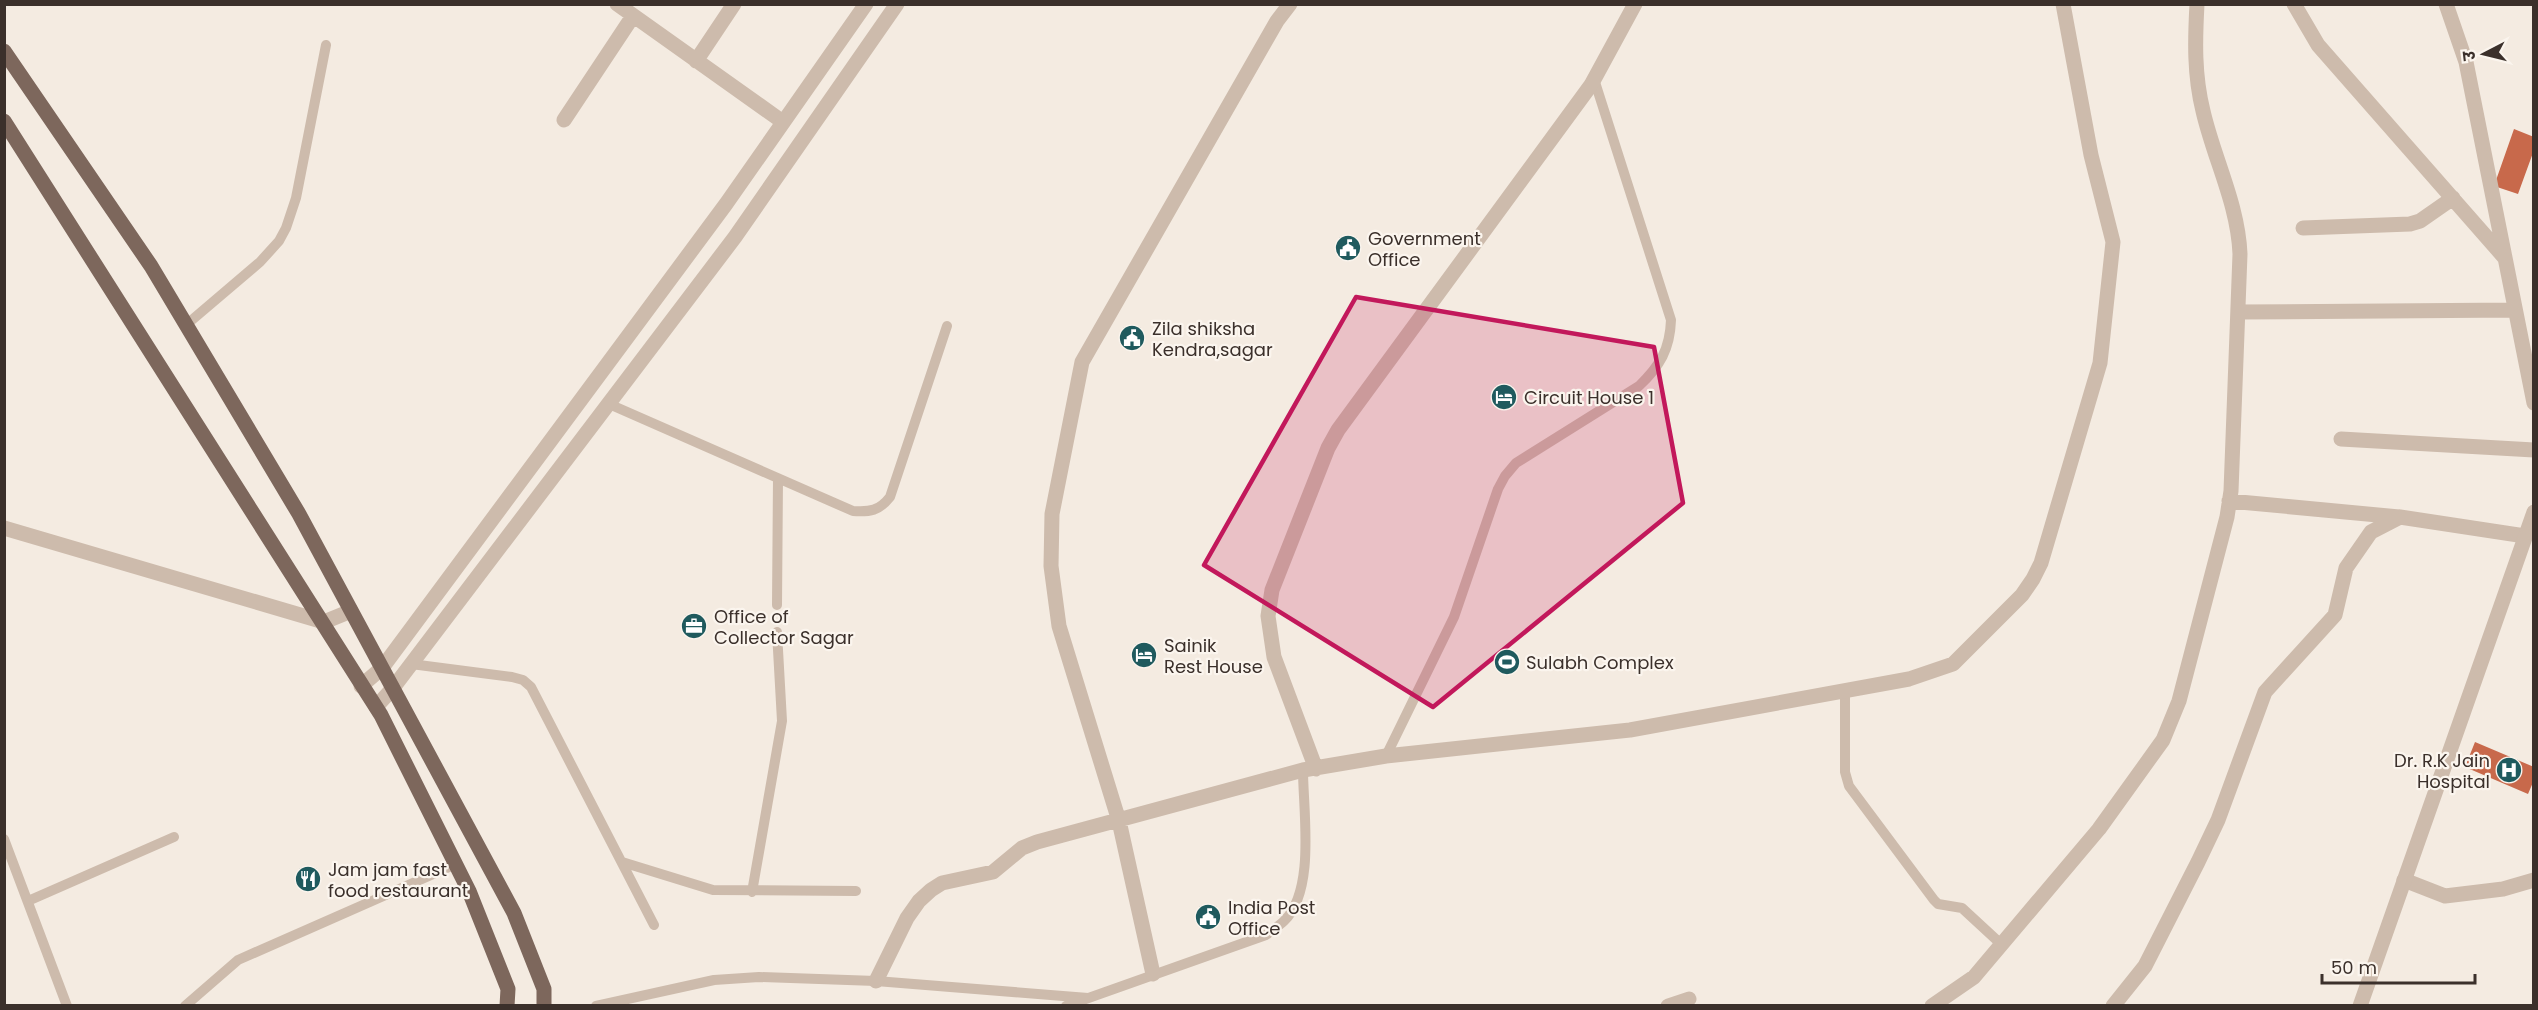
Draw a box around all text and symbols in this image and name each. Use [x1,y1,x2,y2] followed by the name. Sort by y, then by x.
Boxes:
[2454,24,2514,84] north arrow
[2458,49,2482,63] text: उ
[1368,226,1481,272] place label: Government Office
[1333,233,1363,263] public building icon: Government Office
[1152,316,1273,362] place label: Zila shiksha Kendra,sagar
[1117,323,1147,353] public building icon: Zila shiksha Kendra,sagar
[1489,382,1519,412] hotel icon: Circuit House 1
[1524,385,1654,410] place label: Circuit House 1
[714,604,854,650] place label: Office of Collector Sagar
[679,611,709,641] office icon: Office of Collector Sagar
[1164,633,1263,679] place label: Sainik Rest House
[1129,640,1159,670] hotel icon: Sainik Rest House
[1492,647,1522,677] sports icon: Sulabh Complex
[1526,650,1674,675] place label: Sulabh Complex
[2394,748,2490,794] place label: Dr. R.K Jain Hospital
[2494,755,2524,785] hospital icon: Dr. R.K Jain Hospital
[328,857,468,903] place label: Jam jam fast food restaurant
[293,864,323,894] restaurant icon: Jam jam fast food restaurant
[1228,895,1315,941] place label: India Post Office
[1193,902,1223,932] public building icon: India Post Office
[2322,947,2475,985] scale bar
[2331,955,2377,980] text: 50 m

